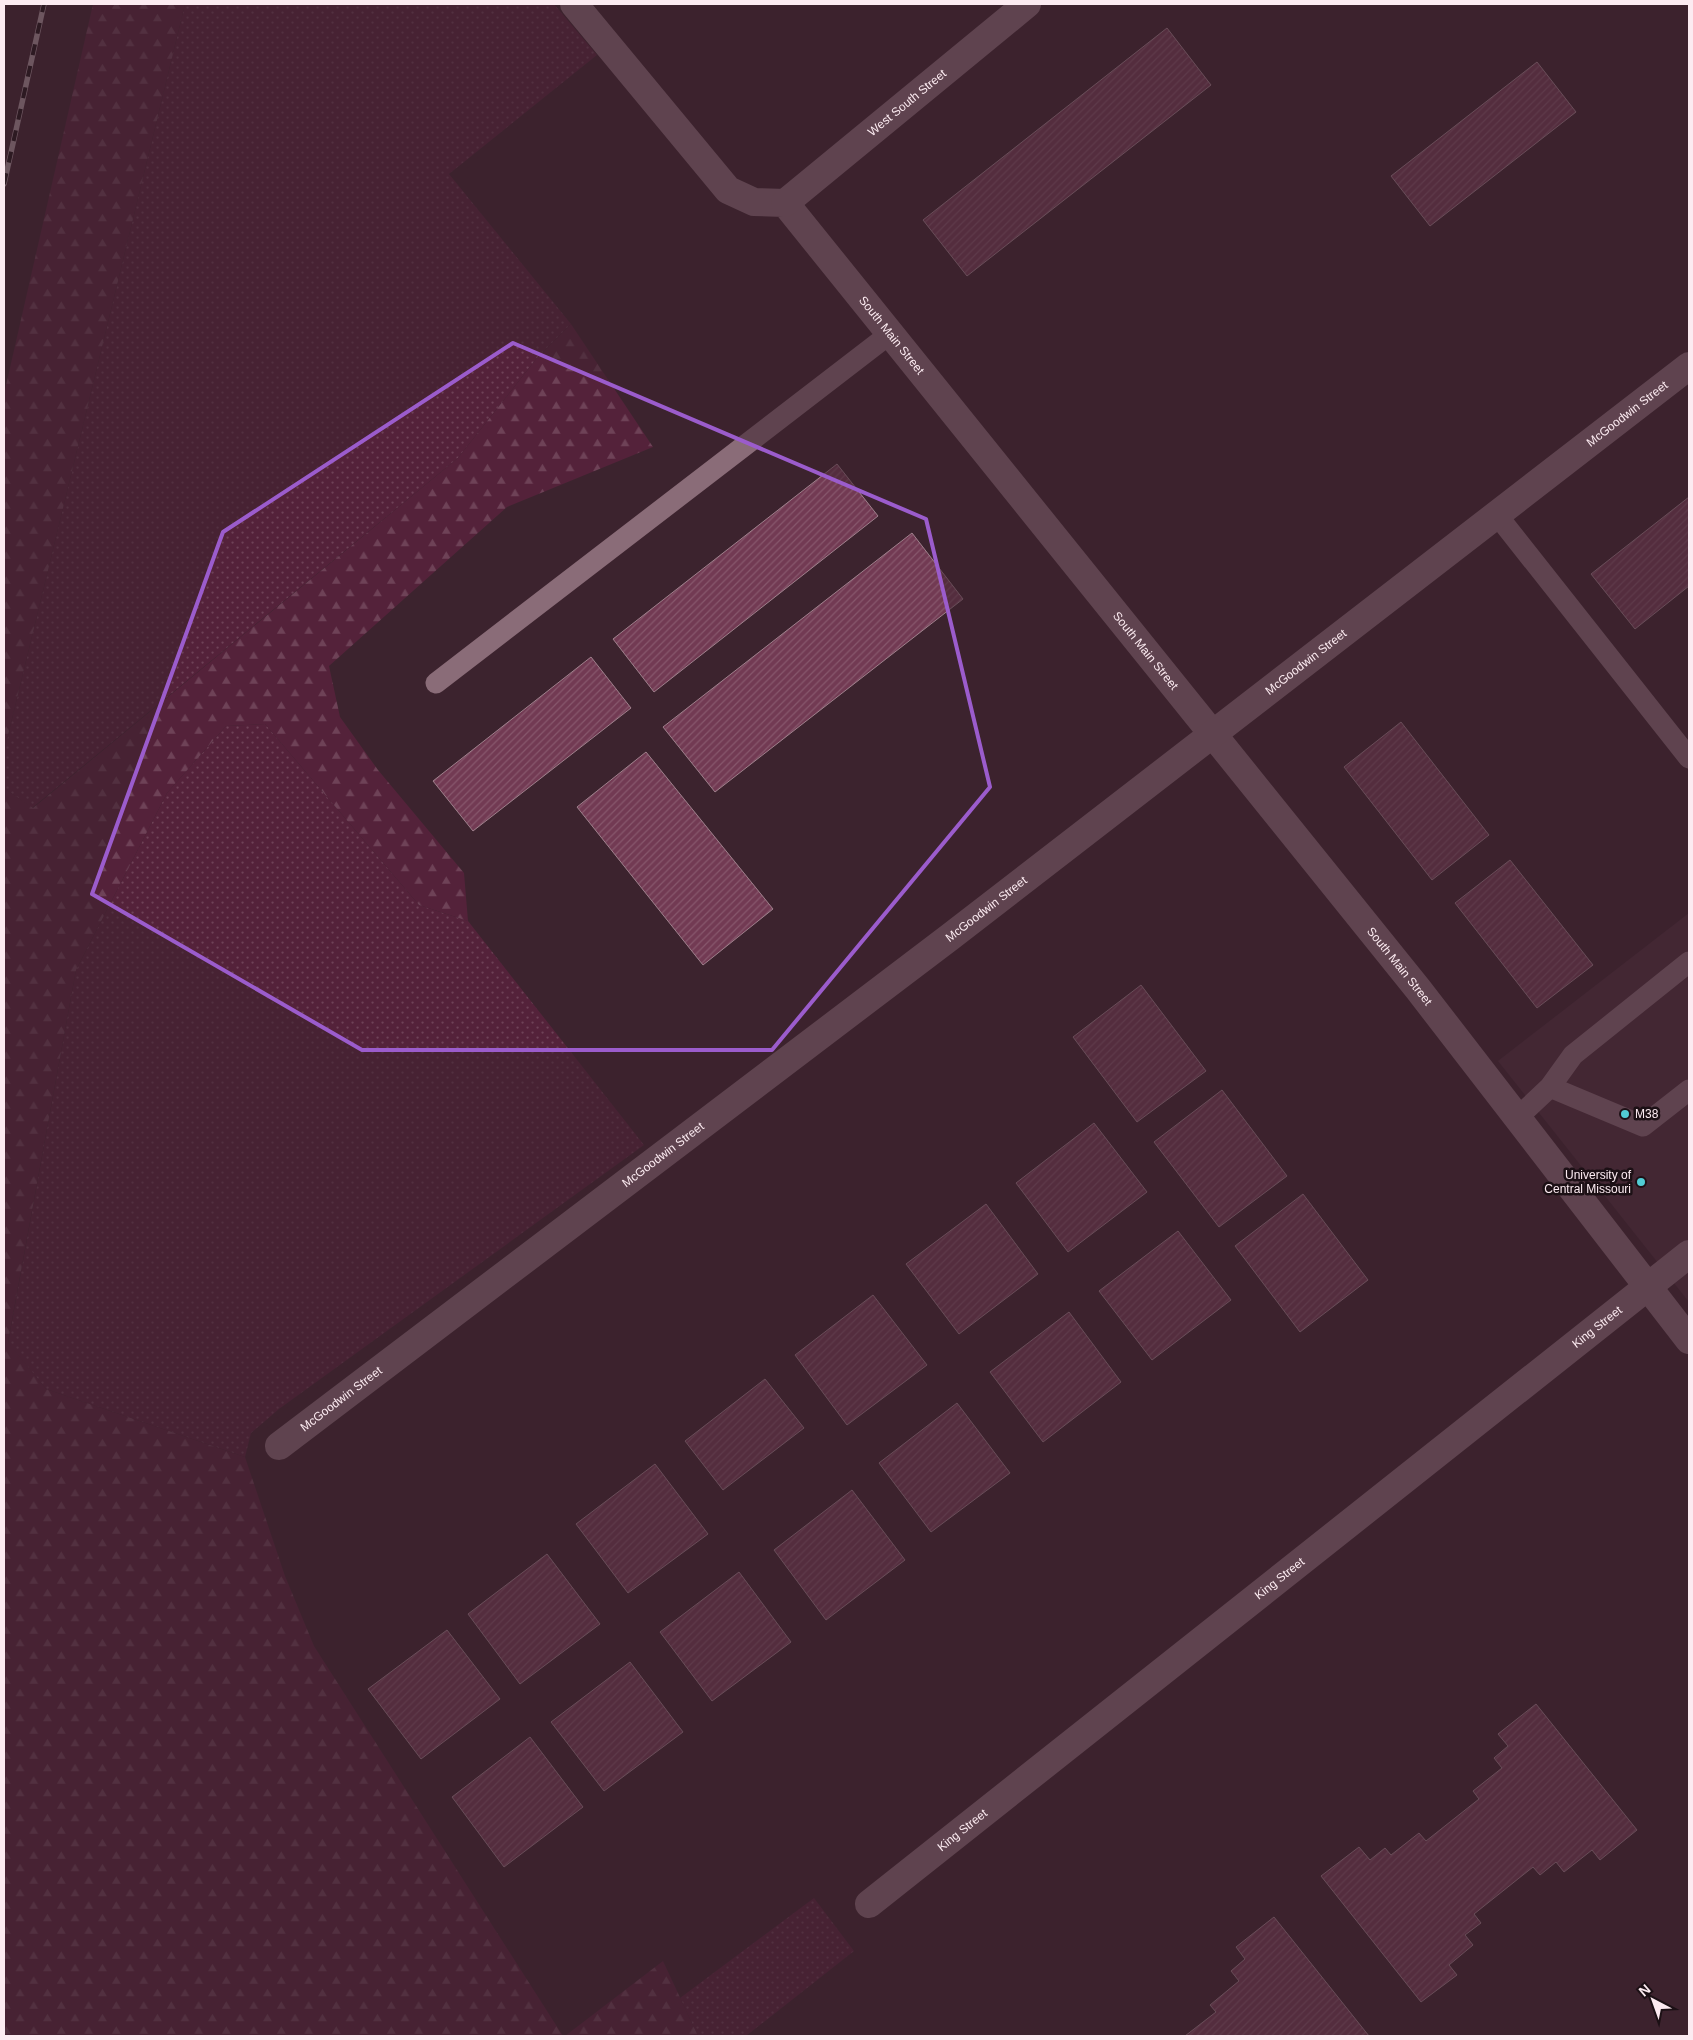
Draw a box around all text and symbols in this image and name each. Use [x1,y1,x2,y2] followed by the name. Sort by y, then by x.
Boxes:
[865,66,950,139] street label: West South Street
[856,293,928,378] street label: South Main Street
[1584,378,1671,450] street label: McGoodwin Street
[1110,609,1182,693] street label: South Main Street
[1263,626,1350,698] street label: McGoodwin Street
[943,873,1030,945] street label: McGoodwin Street
[1364,924,1435,1009] street label: South Main Street
[1635,1107,1659,1121] place label: M38
[1619,1108,1631,1120] marker: M38
[619,1119,707,1190] street label: McGoodwin Street
[1544,1168,1632,1196] place label: University of Central Missouri
[1635,1176,1647,1188] marker: University of Central Missouri
[1569,1303,1625,1351] street label: King Street
[298,1363,385,1434] street label: McGoodwin Street
[1252,1554,1308,1602] street label: King Street
[935,1806,990,1854] street label: King Street
[1628,1975,1678,2025] north arrow
[1635,1981,1654,2000] text: N

